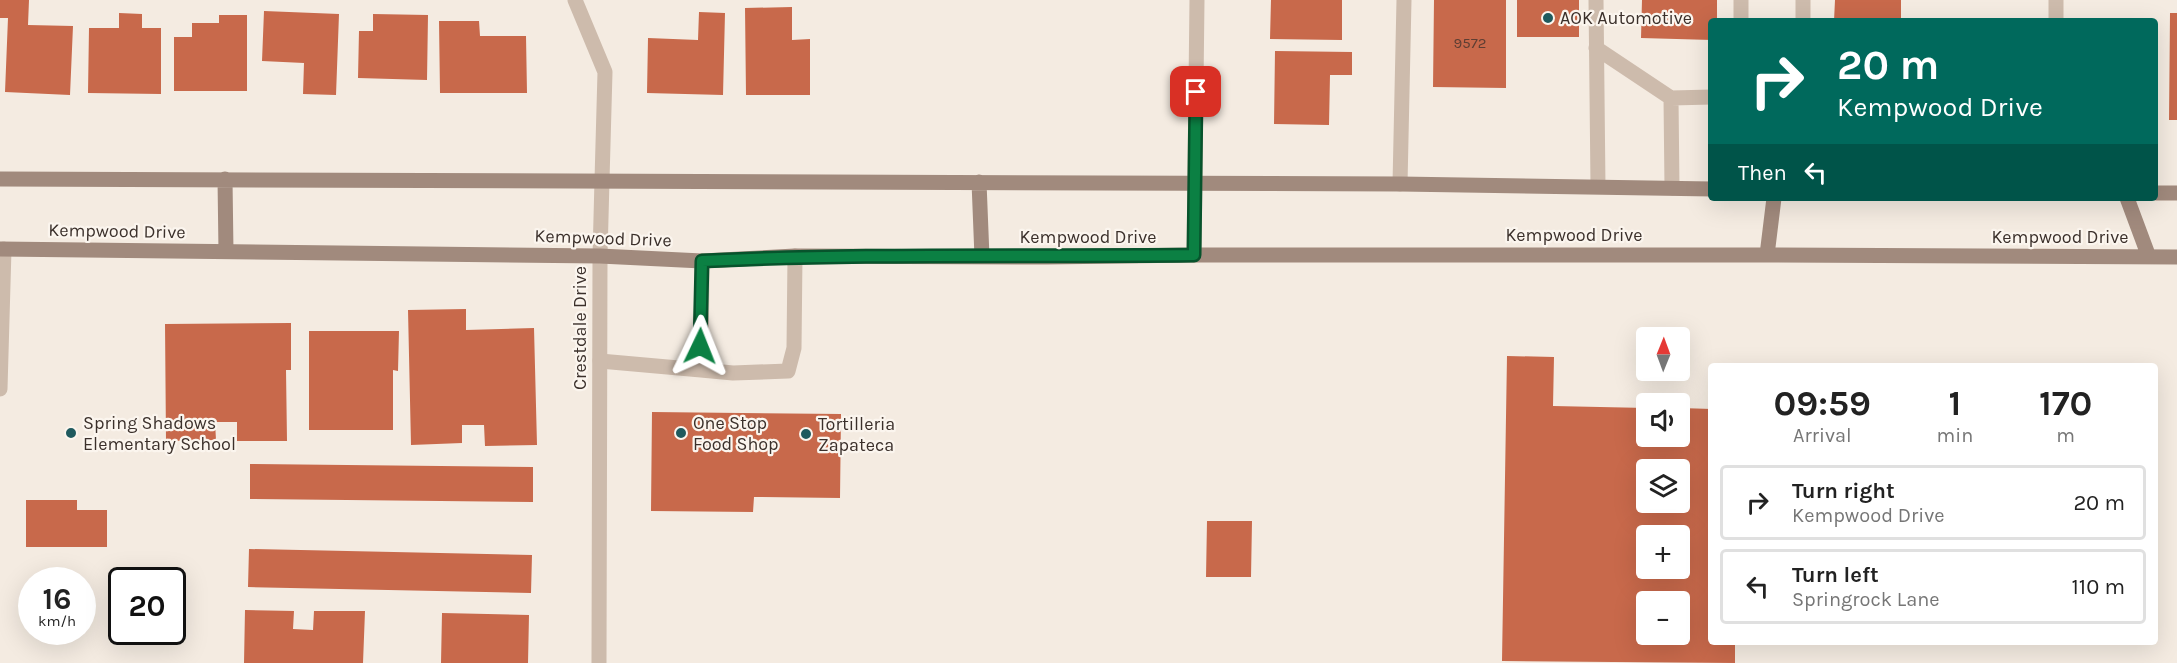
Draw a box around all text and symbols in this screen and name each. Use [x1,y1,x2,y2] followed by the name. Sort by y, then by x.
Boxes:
[1560,7,1692,29] place label: AOK Automotive
[1541,11,1555,25] marker: AOK Automotive
[1454,34,1486,52] house number: 9572
[1837,40,1939,90] text: 20 m
[1738,42,1816,120] icon: right
[1170,66,1221,117] pin
[1179,75,1212,108] icon: arrive
[1837,91,2043,123] text: Kempwood Drive
[1799,156,1832,189] icon: left
[1738,160,1787,186] text: Then
[48,219,186,243] street label: Kempwood Drive
[1505,224,1643,246] street label: Kempwood Drive
[534,225,672,251] street label: Kempwood Drive
[1019,226,1157,248] street label: Kempwood Drive
[1991,226,2129,248] street label: Kempwood Drive
[569,266,591,390] street label: Crestdale Drive
[668,314,732,378] position arrow
[1636,327,1690,381] north arrow
[1636,327,1690,645] map controls
[1774,382,1871,424] text: 09:59
[1948,382,1961,424] text: 1
[2039,382,2092,424] text: 170
[1636,393,1690,447] button: sound
[83,412,236,455] place label: Spring Shadows Elementary School
[693,412,779,455] place label: One Stop Food Shop
[818,413,895,456] place label: Tortilleria Zapateca
[1793,424,1852,447] text: Arrival
[1937,424,1973,447] text: min
[2056,424,2075,447] text: m
[64,426,78,440] marker: Spring Shadows Elementary School
[674,426,688,440] marker: One Stop Food Shop
[799,427,813,441] marker: Tortilleria Zapateca
[1636,459,1690,513] button: layers
[1792,478,1895,504] text: Turn right
[1741,486,1774,519] icon: right
[2073,490,2125,516] text: 20 m
[1792,504,1944,527] text: Kempwood Drive
[1636,525,1690,579] button: +
[1792,562,1879,588] text: Turn left
[108,567,186,645] speed limit sign: 20
[1741,570,1774,603] icon: left
[2072,574,2125,600] text: 110 m
[43,581,71,617] text: 16
[1792,588,1940,611] text: Springrock Lane
[1636,591,1690,645] button: −
[38,612,76,630] text: km/h

